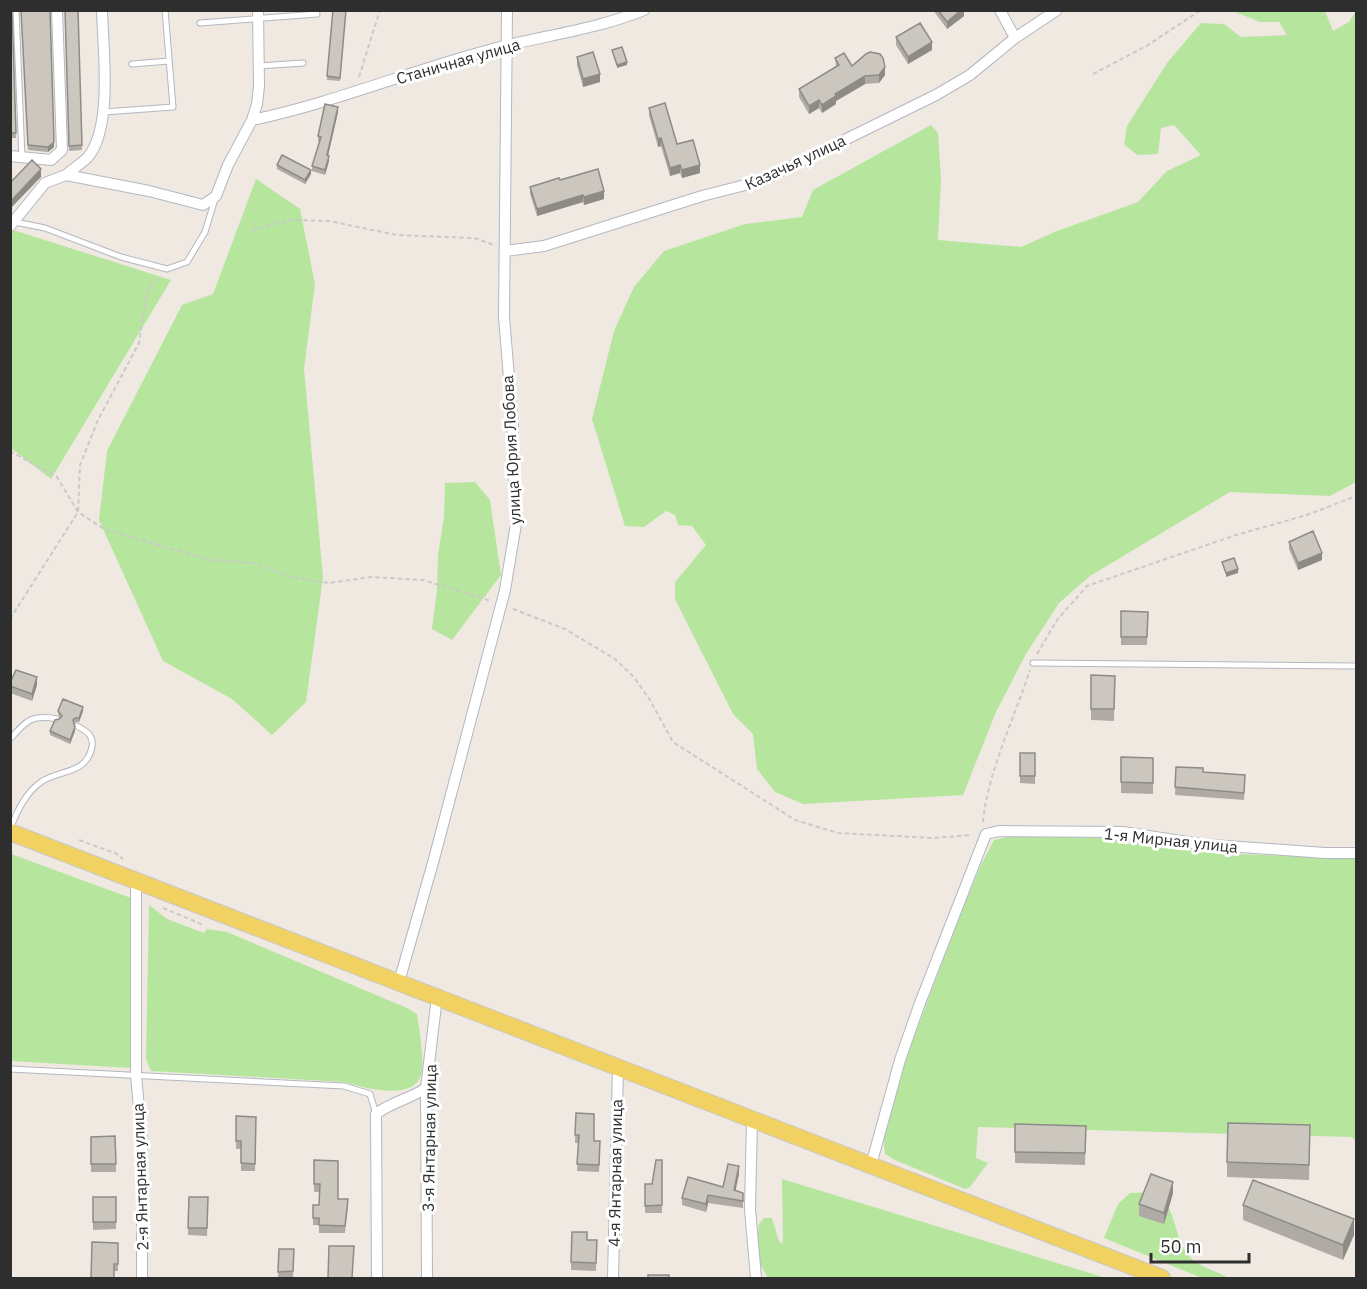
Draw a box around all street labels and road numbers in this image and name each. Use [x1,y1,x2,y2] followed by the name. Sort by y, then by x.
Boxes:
[394,34,523,88] street label: Станичная улица
[741,130,849,194] street label: Казачья улица
[497,374,525,525] street label: улица Юрия Лобова
[1103,823,1239,857] street label: 1-я Мирная улица
[418,1064,440,1212] street label: 3-я Янтарная улица
[604,1099,626,1247] street label: 4-я Янтарная улица
[127,1102,153,1251] street label: 2-я Янтарная улица

